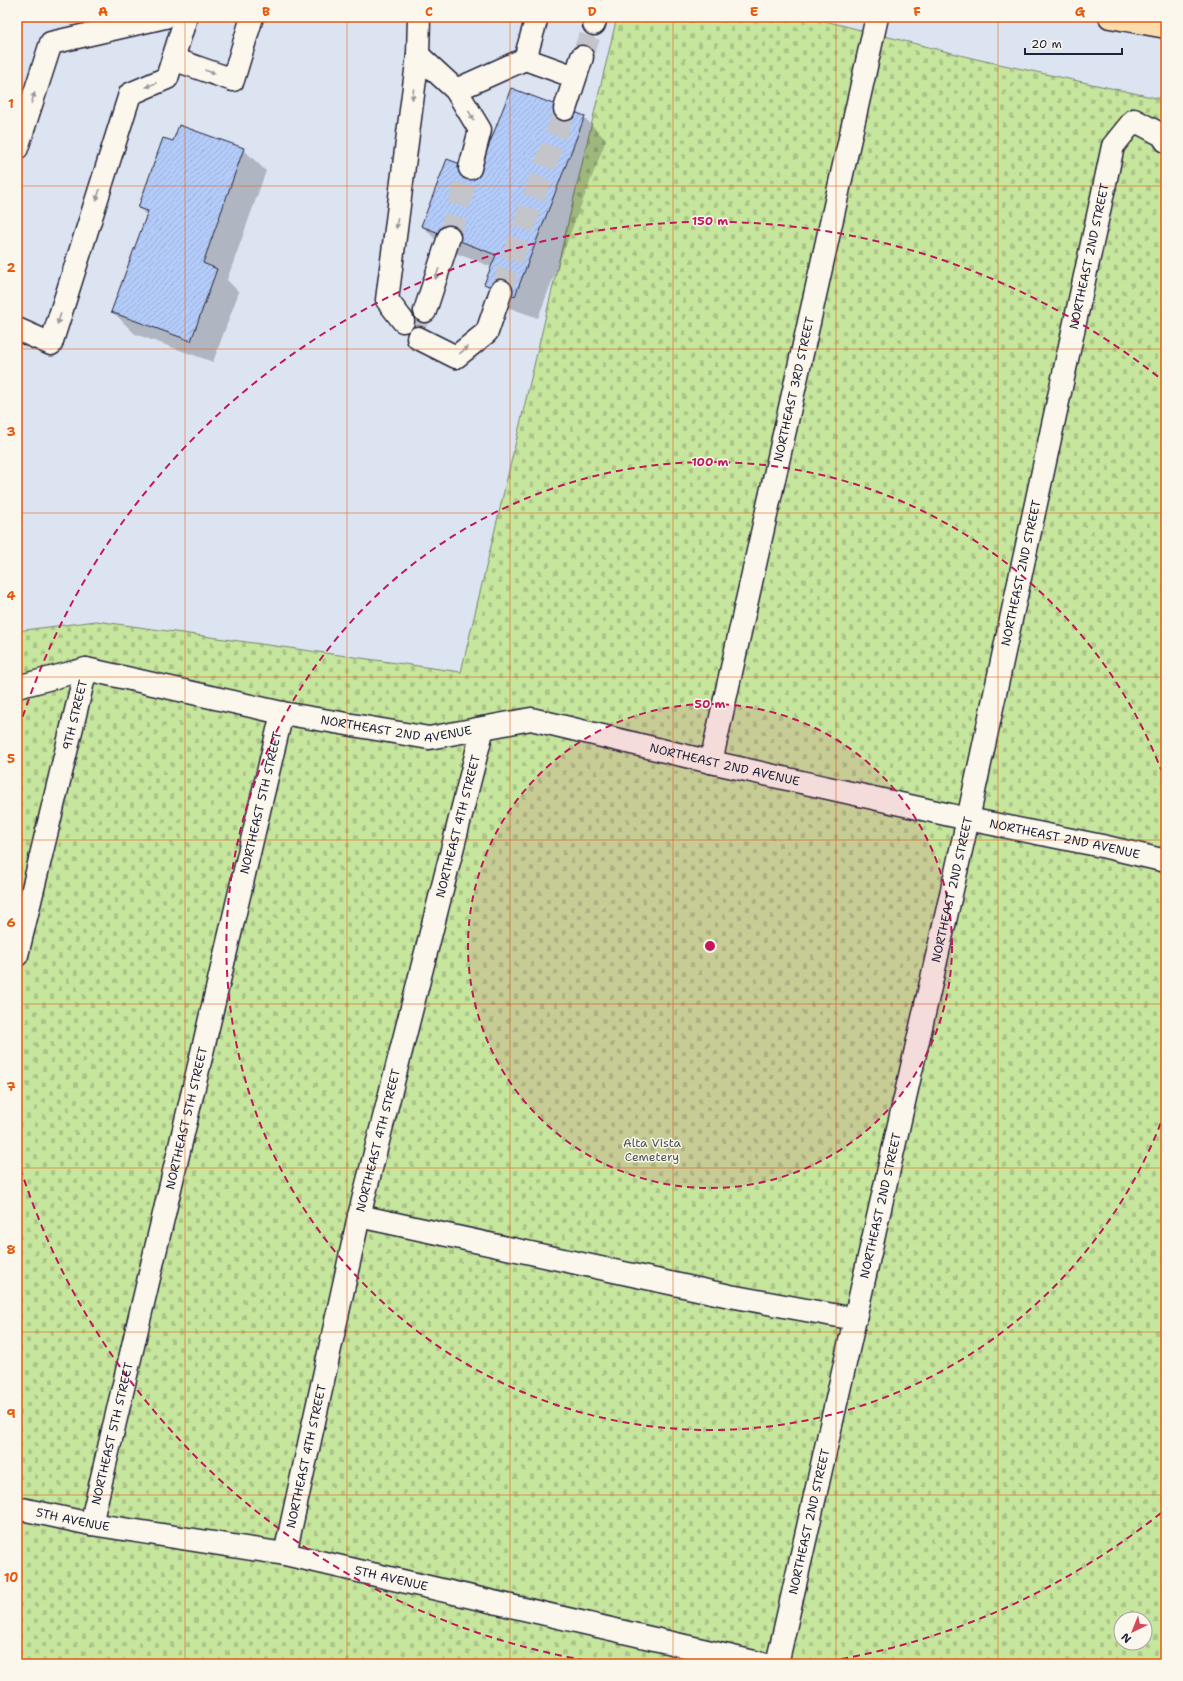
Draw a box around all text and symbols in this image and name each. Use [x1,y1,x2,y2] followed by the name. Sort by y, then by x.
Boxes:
[98,3,108,20] text: A
[262,3,270,20] text: B
[425,3,433,20] text: C
[587,3,597,20] text: D
[750,3,759,20] text: E
[913,3,921,20] text: F
[1075,3,1086,20] text: G
[1025,30,1122,56] scale bar
[1031,36,1062,52] text: 20 m
[204,69,216,75] one-way arrow
[145,82,157,88] one-way arrow
[410,87,416,100] one-way arrow
[30,91,36,103] one-way arrow
[8,95,14,112] text: 1
[467,109,474,121] one-way arrow
[1066,181,1113,331] street label: NORTHEAST 2ND STREET
[95,190,101,202] one-way arrow
[692,213,728,229] text: 150 m
[394,216,400,229] one-way arrow
[6,259,16,276] text: 2
[434,268,440,280] one-way arrow
[56,314,62,326] one-way arrow
[770,314,818,463] street label: NORTHEAST 3RD STREET
[459,346,469,355] one-way arrow
[6,423,16,440] text: 3
[692,454,729,470] text: 100 m
[997,498,1045,648] street label: NORTHEAST 2ND STREET
[6,587,16,604] text: 4
[59,678,91,752] street label: 9TH STREET
[695,696,726,712] text: 50 m
[319,712,473,747] street label: NORTHEAST 2ND AVENUE
[236,729,286,876] street label: NORTHEAST 5TH STREET
[648,740,801,789] street label: NORTHEAST 2ND AVENUE
[7,750,15,767] text: 5
[432,753,484,900] street label: NORTHEAST 4TH STREET
[928,814,976,964] street label: NORTHEAST 2ND STREET
[988,816,1142,863] street label: NORTHEAST 2ND AVENUE
[6,914,16,931] text: 6
[703,939,717,953] centre of rings
[162,1045,211,1191] street label: NORTHEAST 5TH STREET
[352,1067,404,1214] street label: NORTHEAST 4TH STREET
[6,1078,16,1095] text: 7
[856,1131,905,1280] street label: NORTHEAST 2ND STREET
[623,1135,682,1165] park label: Alta Vista Cemetery
[6,1241,16,1258] text: 8
[88,1360,137,1506] street label: NORTHEAST 5TH STREET
[283,1382,330,1530] street label: NORTHEAST 4TH STREET
[6,1405,16,1422] text: 9
[785,1447,834,1596] street label: NORTHEAST 2ND STREET
[34,1504,111,1535] street label: 5TH AVENUE
[353,1562,430,1595] street label: 5TH AVENUE
[4,1569,18,1586] text: 10
[1113,1611,1153,1651] north arrow
[1118,1629,1135,1646] text: N

